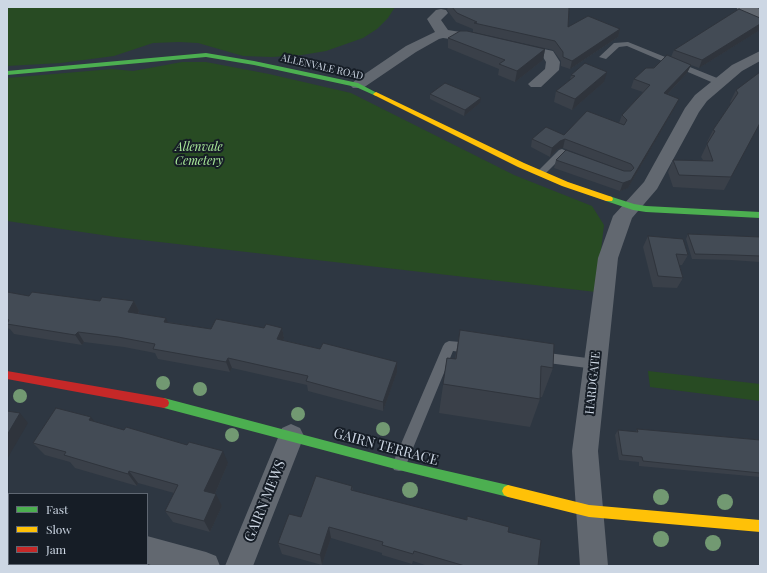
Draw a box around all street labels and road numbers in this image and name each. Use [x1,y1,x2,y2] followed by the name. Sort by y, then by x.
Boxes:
[280,52,364,82] street label: ALLENVALE ROAD
[583,351,603,415] street label: HARDGATE
[332,425,440,469] street label: GAIRN TERRACE
[241,458,289,544] street label: GAIRN MEWS

